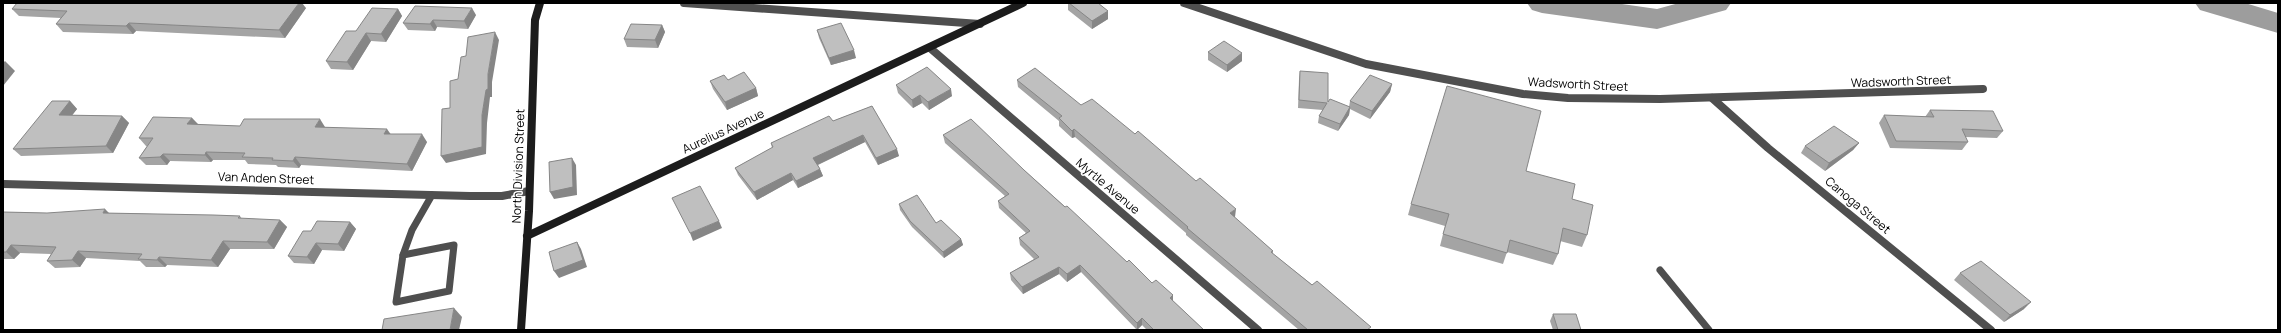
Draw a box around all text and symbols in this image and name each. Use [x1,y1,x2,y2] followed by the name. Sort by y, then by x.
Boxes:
[1850,71,1952,91] street label: Wadsworth Street
[1527,73,1629,95] street label: Wadsworth Street
[679,105,767,157] street label: Aurelius Avenue
[508,108,529,224] street label: North Division Street
[1072,154,1144,218] street label: Myrtle Avenue
[218,168,315,188] street label: Van Anden Street
[1822,173,1895,238] street label: Canoga Street

